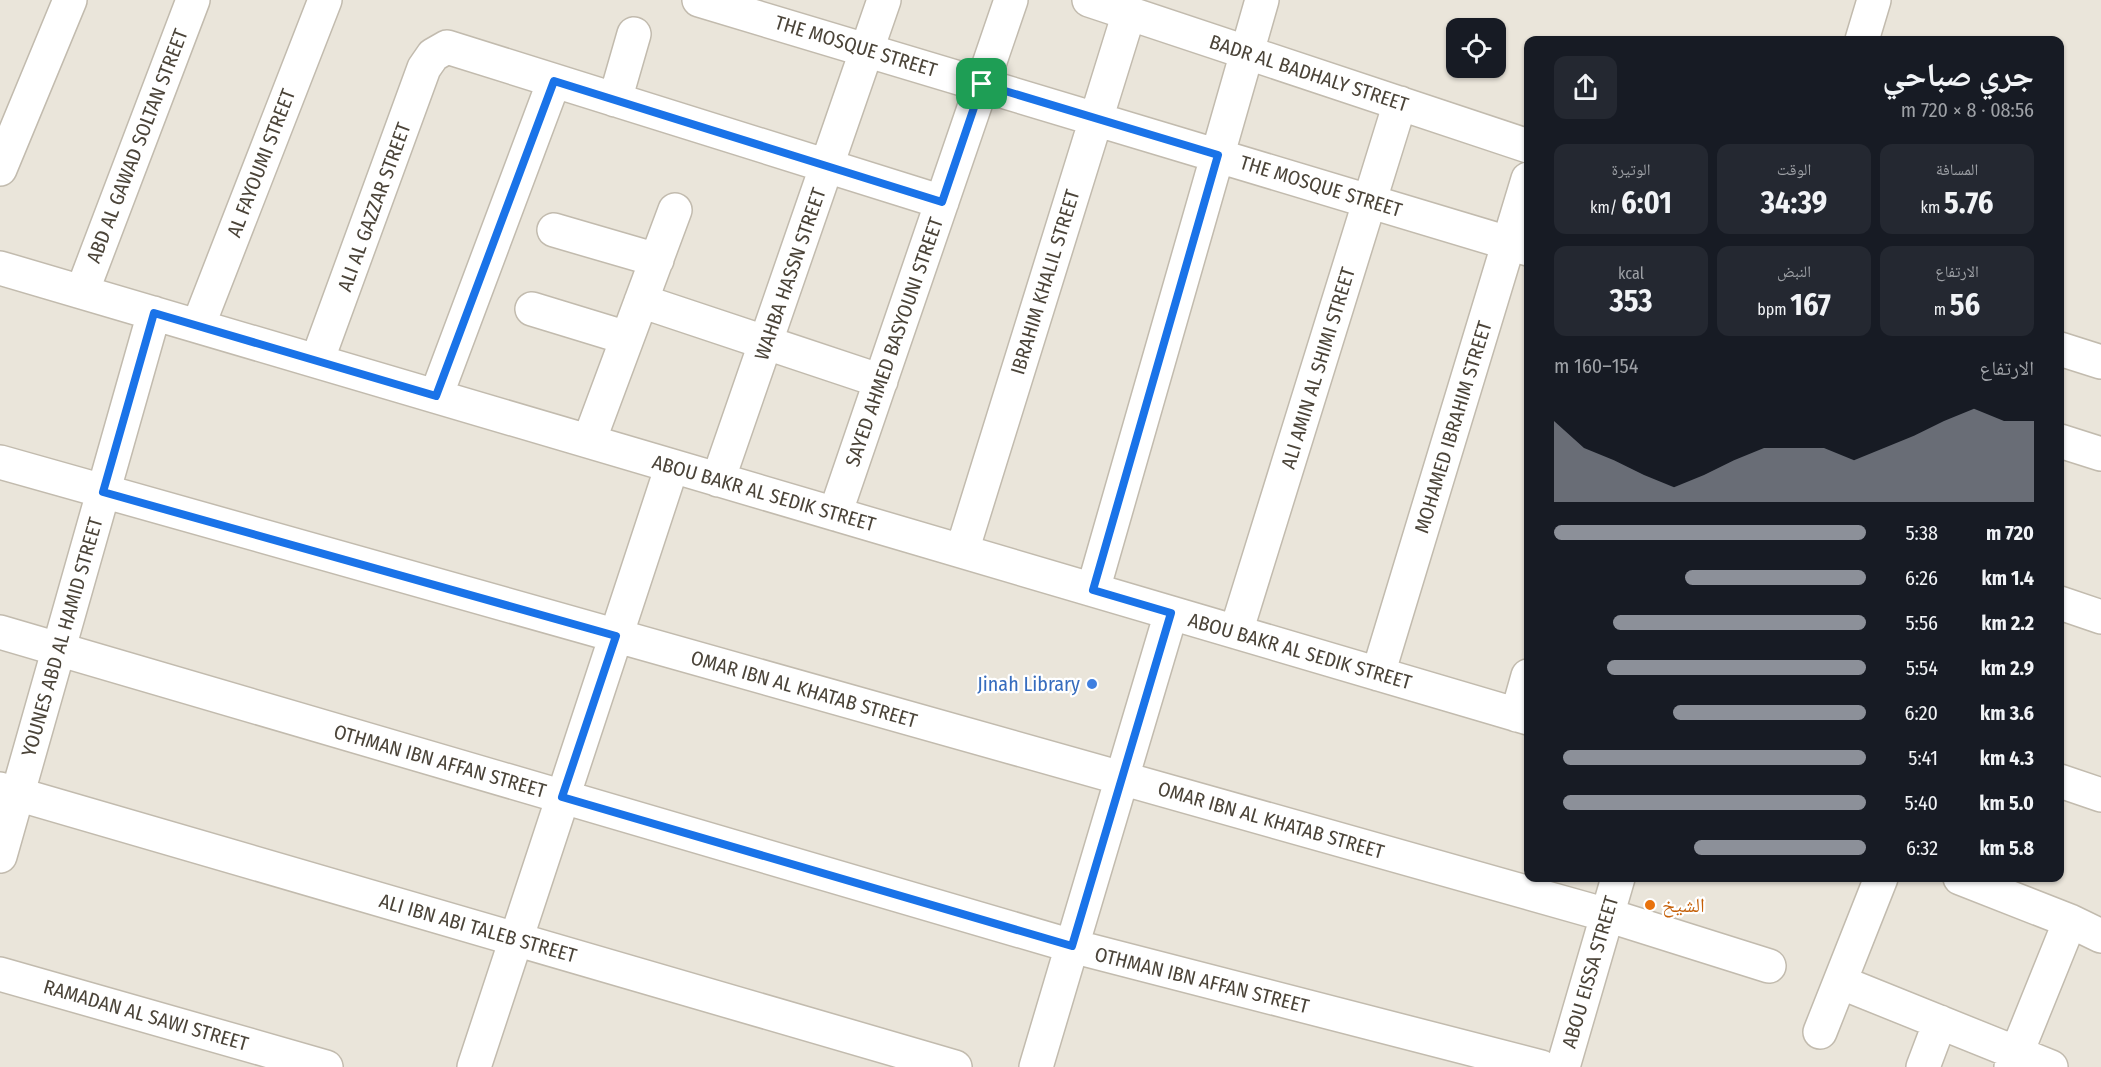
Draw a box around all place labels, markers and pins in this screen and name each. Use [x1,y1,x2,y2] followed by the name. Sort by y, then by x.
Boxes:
[956,58,1007,109] pin
[977,672,1080,696] place label: Jinah Library
[1085,677,1099,691] marker: Jinah Library
[1662,893,1705,918] place label: الشيخ
[1643,898,1657,912] marker: الشيخ

